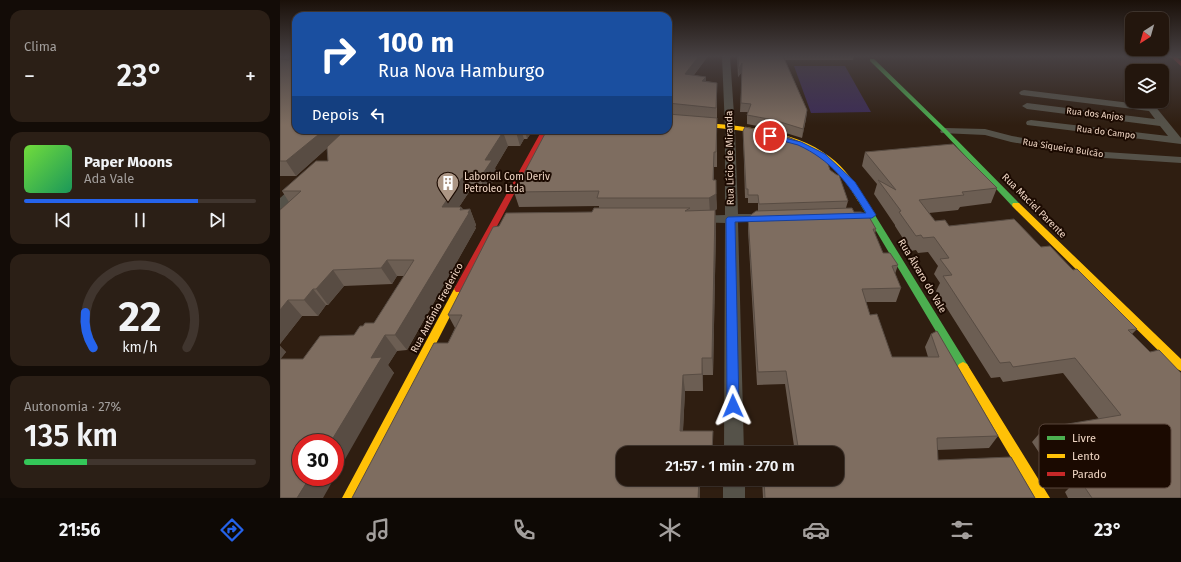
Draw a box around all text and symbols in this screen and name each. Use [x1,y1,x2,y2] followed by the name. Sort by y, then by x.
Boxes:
[1125,12,1169,56] north arrow
[1125,12,1169,108] map controls
[378,26,454,59] text: 100 m
[312,28,364,80] icon: right
[24,39,57,54] text: Clima
[117,58,163,94] text: 23°
[378,60,545,82] text: Rua Nova Hamburgo
[24,63,35,90] text: −
[245,63,256,90] text: +
[1125,64,1169,108] button: layers
[367,104,389,126] icon: left
[312,106,359,124] text: Depois
[1066,106,1124,122] street label: Rua dos Anjos
[722,111,737,205] street label: Rua Lício de Miranda
[753,119,787,153] pin
[1076,123,1136,141] street label: Rua do Campo
[759,125,781,147] icon: arrive
[1022,137,1104,159] street label: Rua Siqueira Bulcão
[84,153,172,171] text: Paper Moons
[435,170,461,203] building icon: Laboroil Com Deriv Petroleo Ltda
[84,171,134,186] text: Ada Vale
[464,171,550,195] place label: Laboroil Com Deriv Petroleo Ltda
[999,171,1069,241] street label: Rua Maciel Parente
[52,209,74,231] icon: previous
[129,209,151,231] icon: pause
[206,209,228,231] icon: next
[895,236,951,315] street label: Rua Álvaro do Vale
[408,261,466,355] street label: Rua Antônio Frederico
[118,292,162,342] text: 22
[122,339,158,356] text: km/h
[712,385,754,427] position arrow
[24,399,121,414] text: Autonomia · 27%
[24,418,118,454] text: 135 km
[1039,424,1171,488] legend
[1072,432,1096,445] text: Livre
[292,434,344,486] speed limit sign: 30
[1072,450,1100,463] text: Lento
[665,457,795,475] text: 21:57 · 1 min · 270 m
[1072,468,1107,481] text: Parado
[218,516,246,544] icon: directions
[364,516,392,544] icon: music
[510,516,538,544] icon: phone
[656,516,684,544] icon: climate
[802,516,830,544] icon: car
[948,516,976,544] icon: filters
[59,519,101,541] text: 21:56
[1094,519,1122,541] text: 23°

